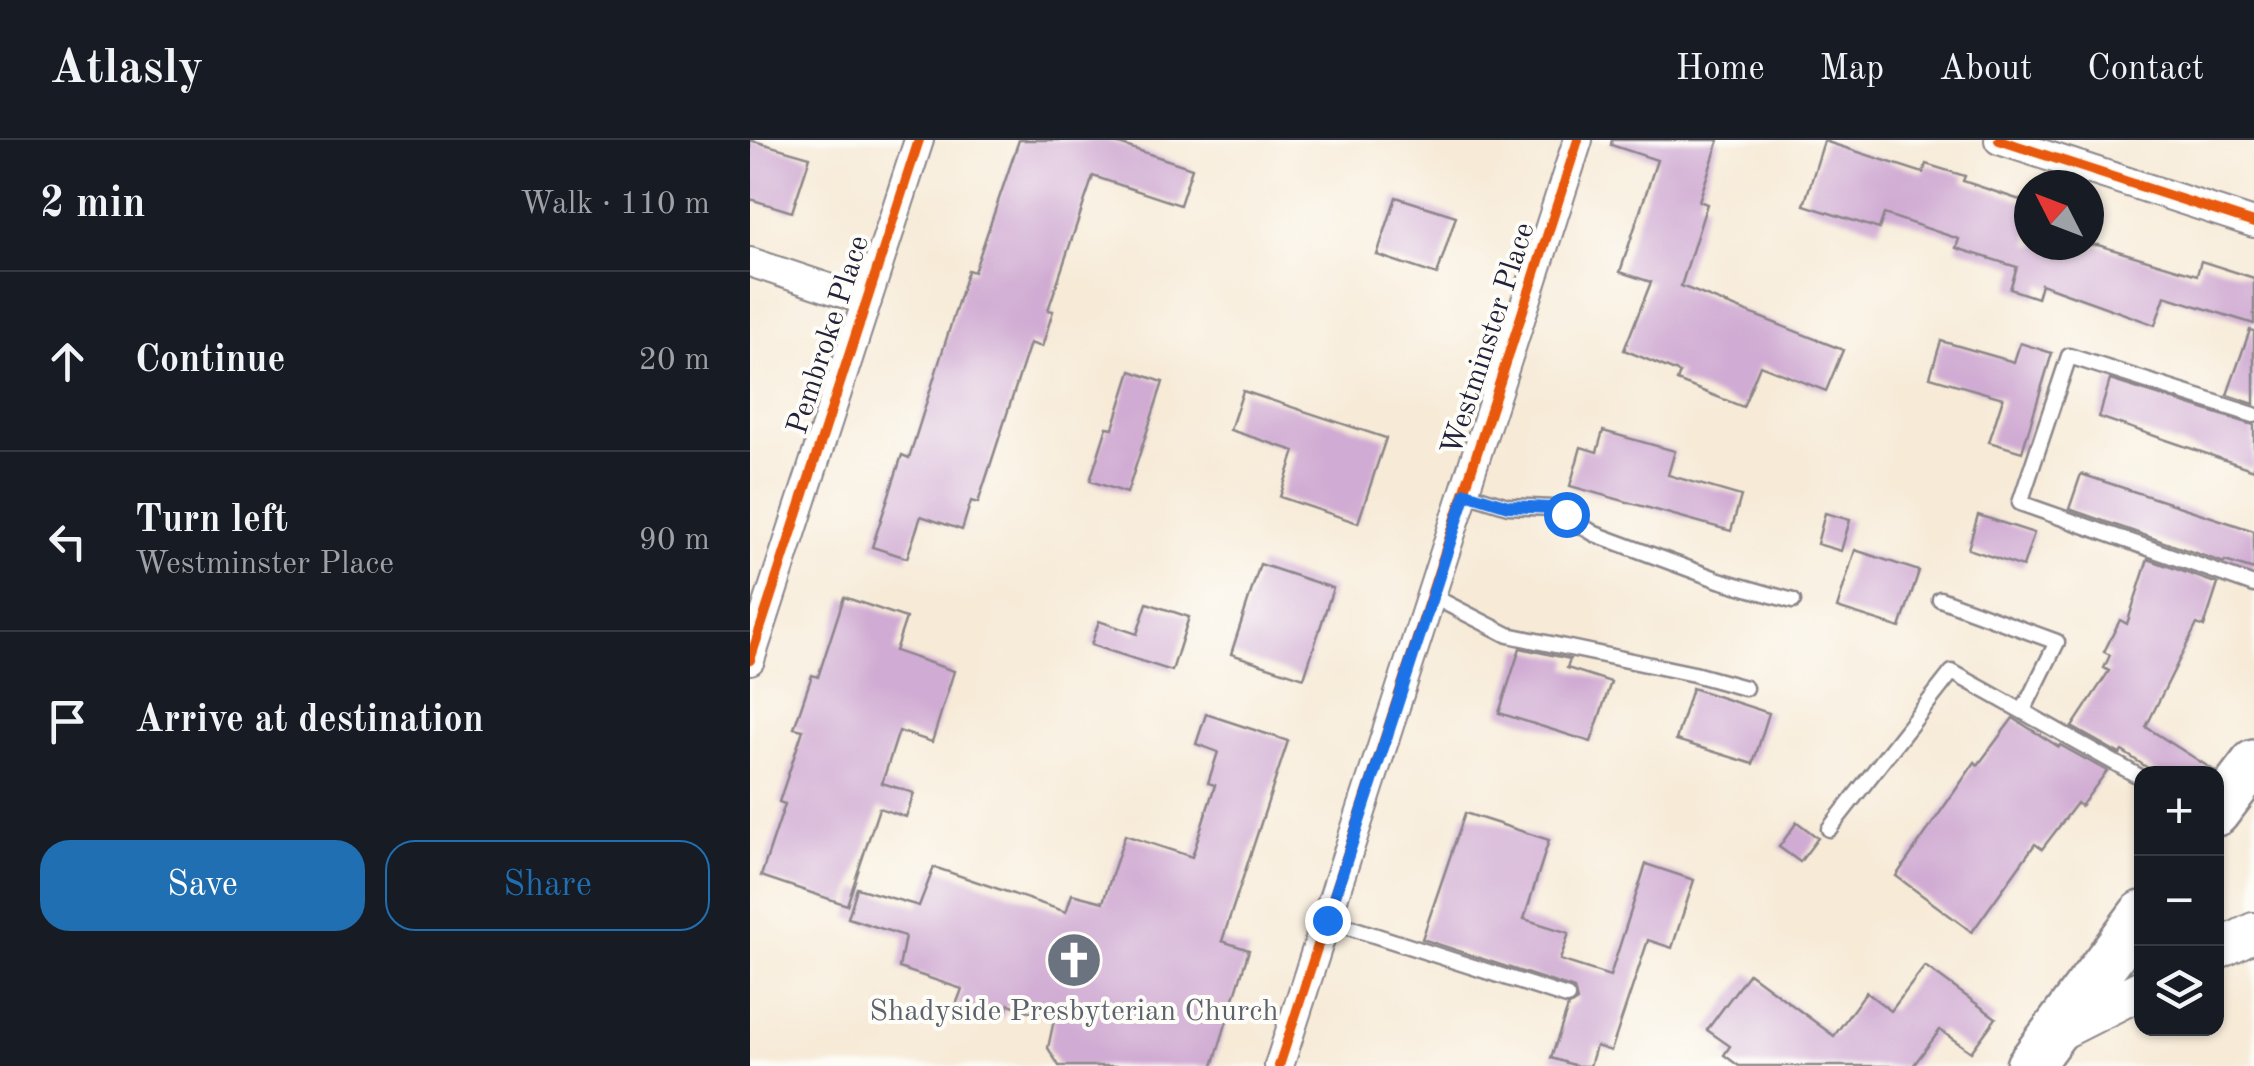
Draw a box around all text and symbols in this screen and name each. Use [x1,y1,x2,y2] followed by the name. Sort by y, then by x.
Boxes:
[50,45,203,93] text: Atlasly
[1676,52,1765,87] text: Home
[1820,52,1884,87] text: Map
[1939,52,2032,87] text: About
[2087,52,2204,87] text: Contact
[2014,170,2104,260] north arrow
[40,184,146,226] text: 2 min
[520,189,710,221] text: Walk · 110 m
[1437,219,1541,459] street label: Westminster Place
[783,232,875,438] street label: Pembroke Place
[40,334,95,389] icon: ahead
[135,342,285,380] text: Continue
[639,345,710,377] text: 20 m
[1544,492,1590,538] route start
[135,502,288,540] text: Turn left
[40,514,95,569] icon: left
[639,525,710,557] text: 90 m
[135,549,394,581] text: Westminster Place
[40,694,95,749] icon: arrive
[135,702,484,740] text: Arrive at destination
[2134,766,2224,1036] map controls
[2134,766,2224,856] button: +
[40,840,365,931] button: Save
[385,840,710,931] button: Share
[2134,856,2224,946] button: −
[1305,898,1351,944] route end
[1044,930,1104,990] church icon: Shadyside Presbyterian Church
[2134,946,2224,1036] button: layers
[869,997,1279,1027] place label: Shadyside Presbyterian Church

